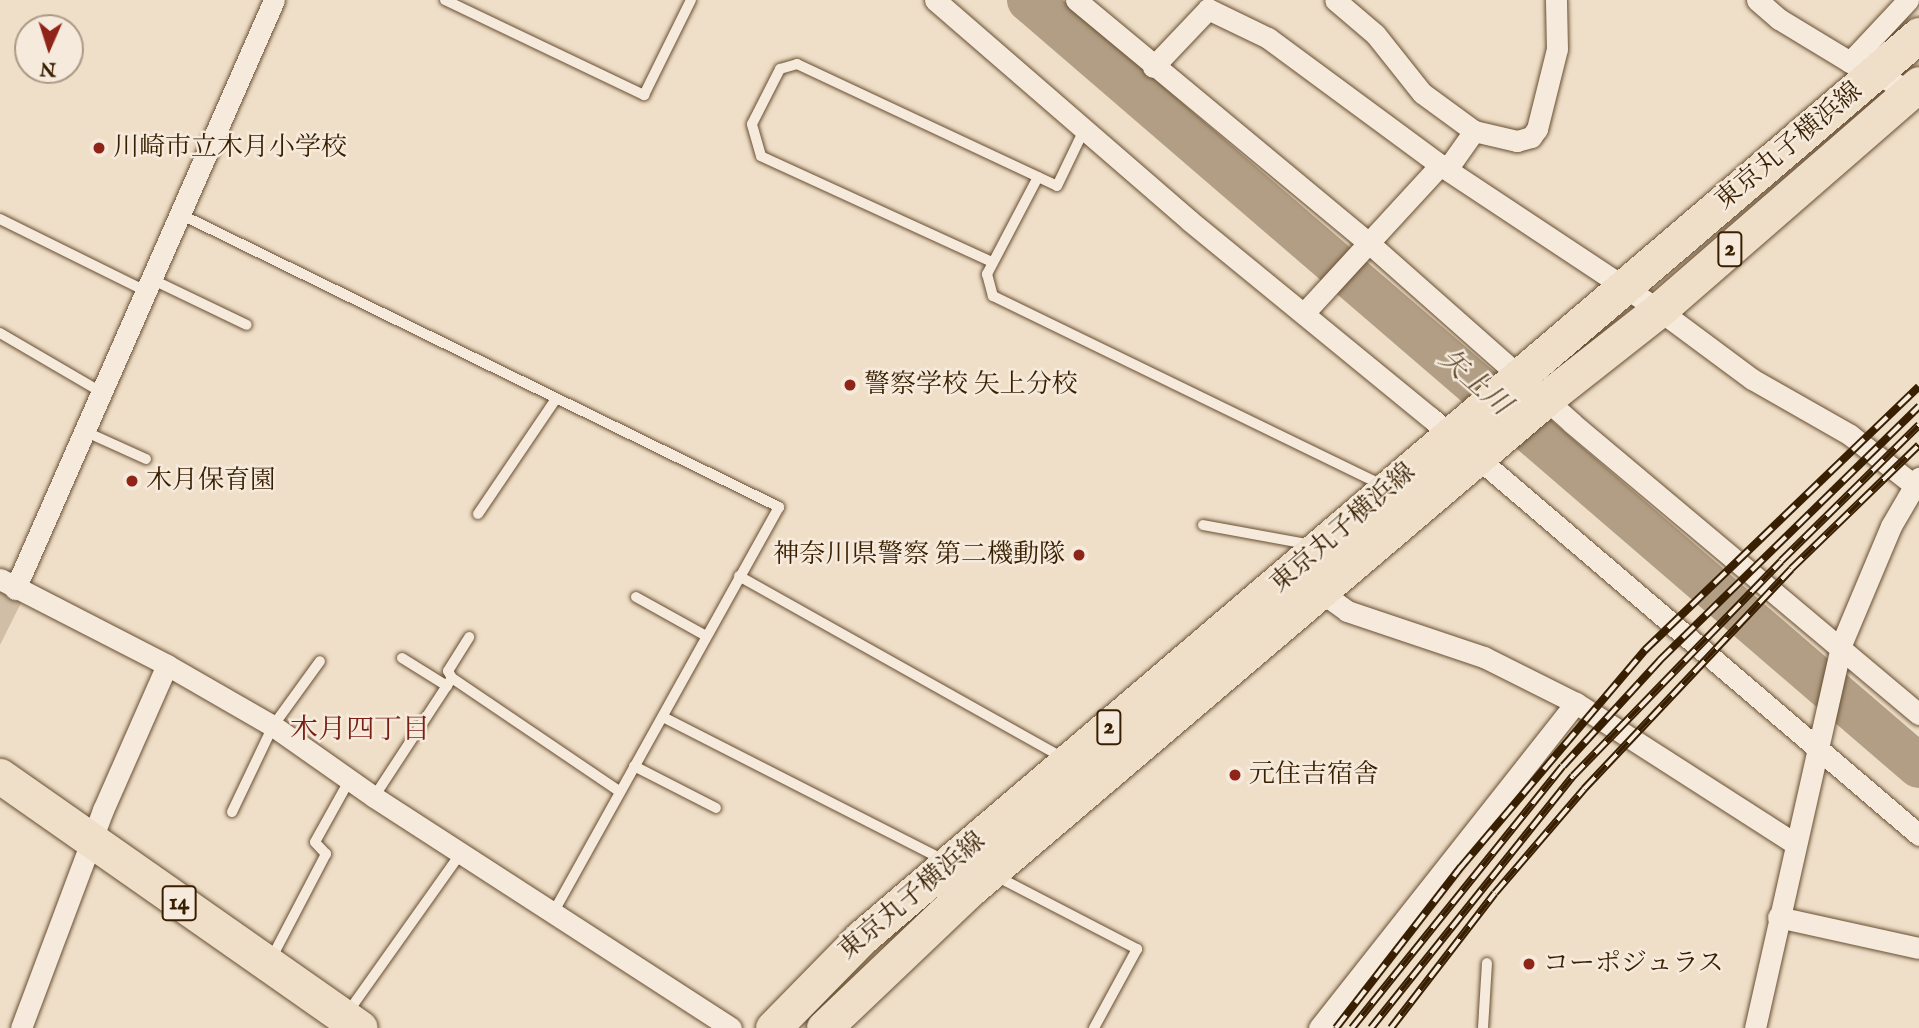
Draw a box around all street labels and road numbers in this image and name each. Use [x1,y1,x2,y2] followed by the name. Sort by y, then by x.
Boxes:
[1709,76,1869,216] street label: 東京丸子横浜線
[1716,228,1744,270] road number: 2
[1264,457,1422,599] street label: 東京丸子横浜線
[1095,706,1123,748] road number: 2
[832,826,992,966] street label: 東京丸子横浜線
[162,882,196,923] road number: 14

